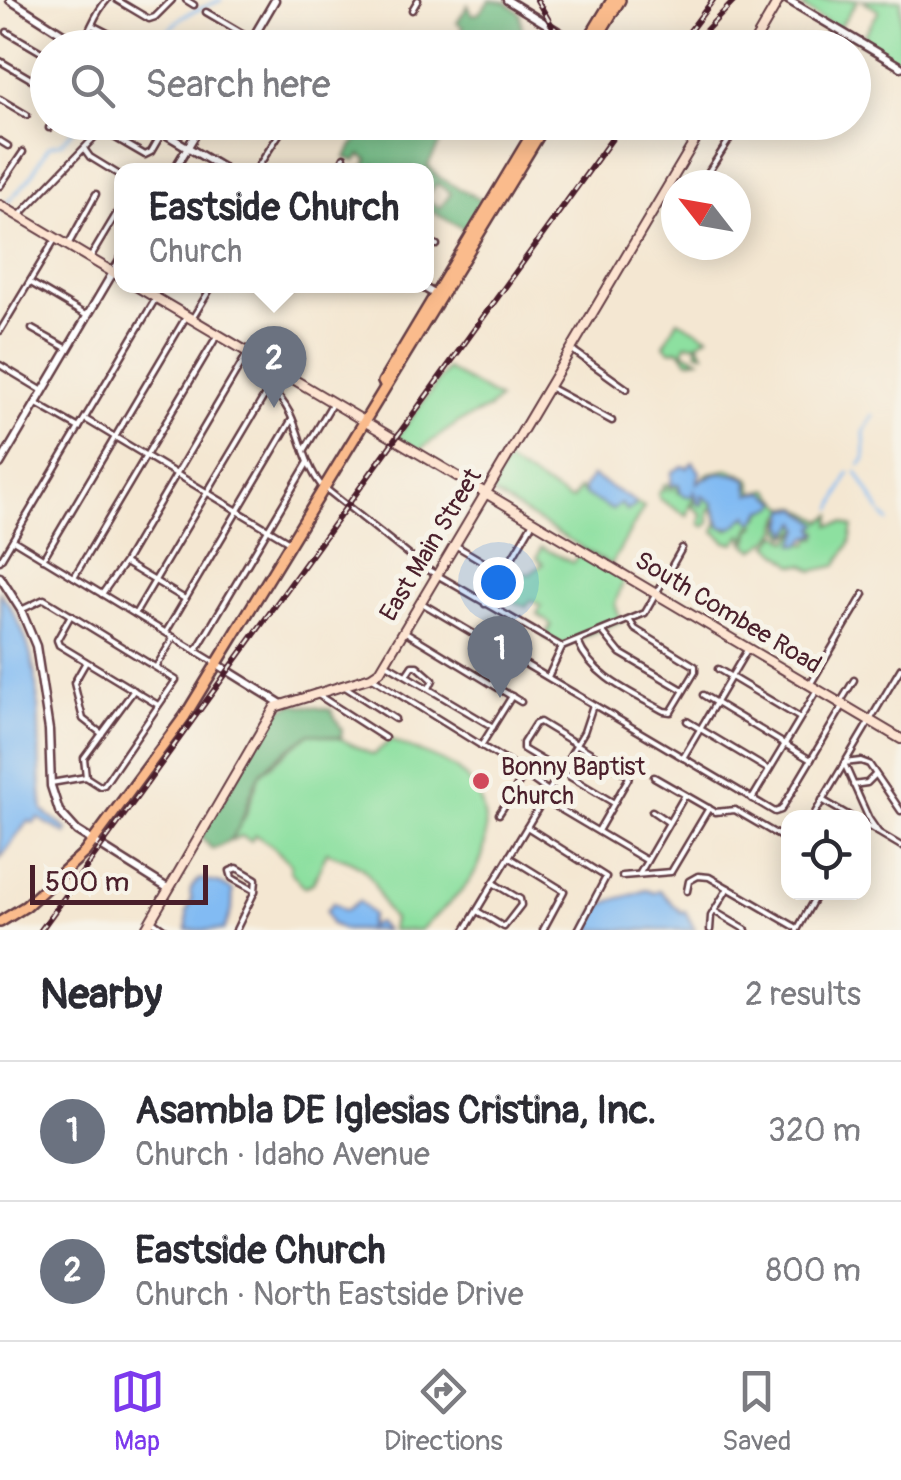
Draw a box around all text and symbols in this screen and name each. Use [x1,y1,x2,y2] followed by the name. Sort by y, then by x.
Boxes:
[30,30,871,140] search box
[65,58,120,113] icon: search
[145,61,331,109] text: Search here
[114,163,434,293] popup
[661,170,751,260] north arrow
[149,184,399,232] text: Eastside Church
[149,232,242,272] text: Church
[242,326,306,408] pin: 2
[373,462,489,627] street label: East Main Street
[629,545,827,681] street label: South Combee Road
[473,557,524,608] your location
[468,616,532,698] pin: 1
[501,752,647,812] place label: Bonny Baptist Church
[470,770,492,792] marker: Bonny Baptist Church
[781,810,871,900] map controls
[781,810,871,900] button: locate
[30,860,208,904] scale bar
[45,865,129,900] text: 500 m
[40,969,162,1021] text: Nearby
[745,975,861,1015] text: 2 results
[135,1087,656,1135] text: Asambla DE Iglesias Cristina, Inc.
[66,1111,79,1151] text: 1
[768,1111,861,1151] text: 320 m
[135,1135,430,1175] text: Church · Idaho Avenue
[135,1227,386,1275] text: Eastside Church
[64,1251,81,1291] text: 2
[766,1251,861,1291] text: 800 m
[135,1275,524,1315] text: Church · North Eastside Drive
[110,1364,165,1459] tab: Map
[384,1364,503,1459] tab: Directions
[722,1364,791,1459] tab: Saved

